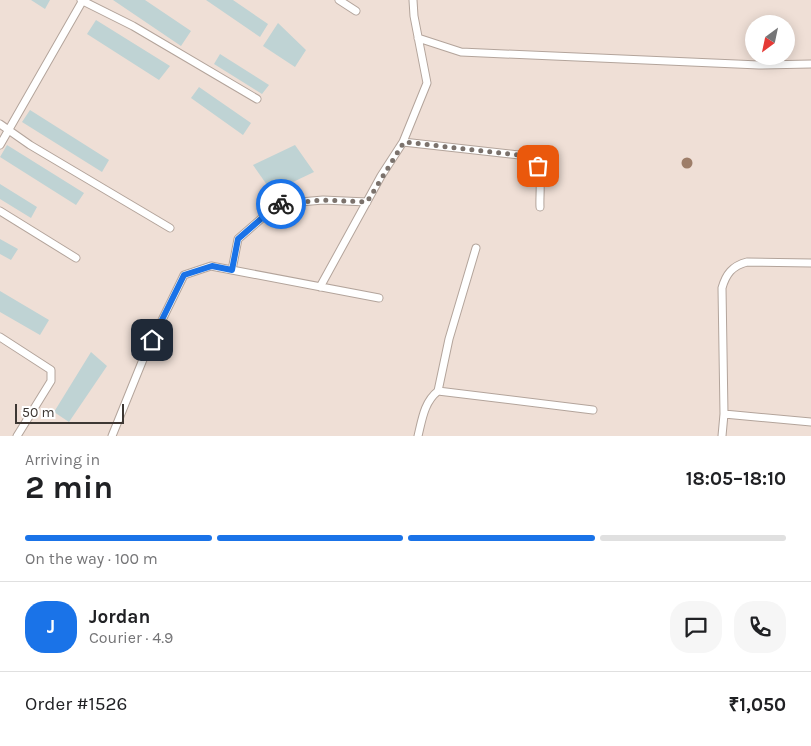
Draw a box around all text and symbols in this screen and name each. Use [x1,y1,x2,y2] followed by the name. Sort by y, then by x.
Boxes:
[745,15,795,65] north arrow
[745,15,795,65] map controls
[517,145,559,187] pin
[524,152,552,180] icon: bag
[256,179,306,229] courier
[267,190,295,218] icon: bike
[131,319,173,361] pin
[138,326,166,354] icon: home
[15,401,124,424] scale bar
[22,404,55,421] text: 50 m
[25,450,100,469] text: Arriving in
[686,468,786,490] text: 18:05–18:10
[25,469,113,506] text: 2 min
[25,549,158,568] text: On the way · 100 m
[670,601,722,653] button: chat
[734,601,786,653] button: phone
[89,606,150,628] text: Jordan
[47,616,55,638] text: J
[89,628,173,647] text: Courier · 4.9
[25,693,127,715] text: Order #1526
[728,694,786,716] text: ₹1,050

